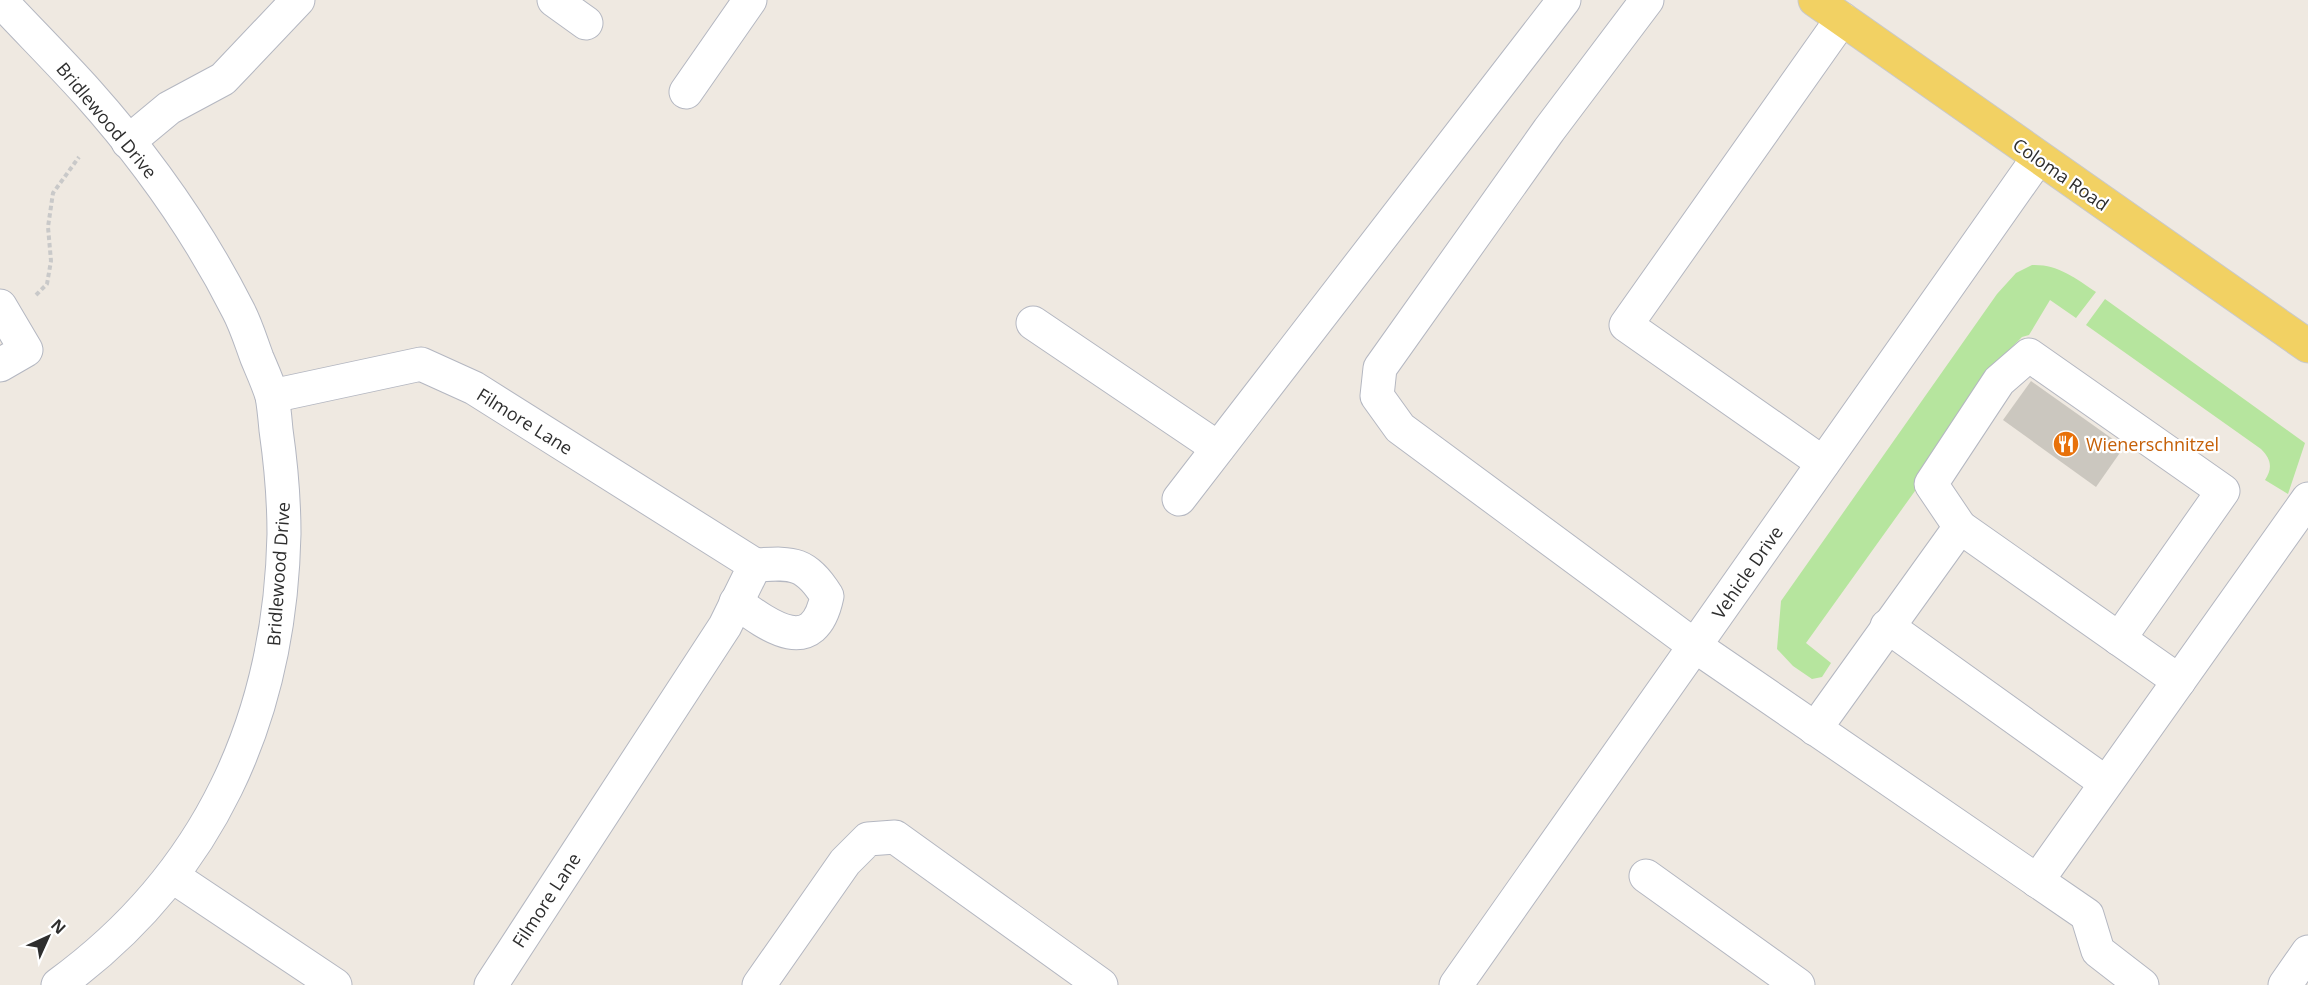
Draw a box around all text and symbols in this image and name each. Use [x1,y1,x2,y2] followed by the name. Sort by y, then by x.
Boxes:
[51,57,163,183] street label: Bridlewood Drive
[2008,132,2114,216] street label: Coloma Road
[473,382,577,460] street label: Filmore Lane
[2051,429,2081,459] restaurant icon: Wienerschnitzel
[2086,432,2219,456] place label: Wienerschnitzel
[261,501,295,647] street label: Bridlewood Drive
[1706,521,1788,623] street label: Vehicle Drive
[506,848,586,952] street label: Filmore Lane
[18,907,78,967] north arrow
[46,914,71,939] text: N

